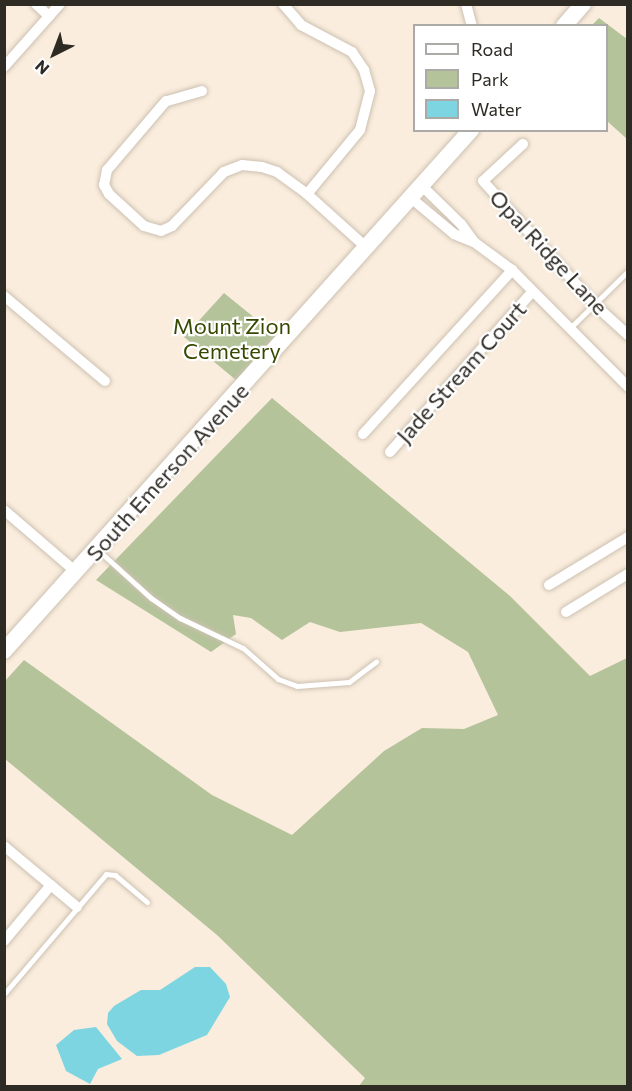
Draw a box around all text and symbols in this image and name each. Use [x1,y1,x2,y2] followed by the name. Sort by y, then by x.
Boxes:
[24,24,84,84] north arrow
[413,24,608,132] legend
[471,38,513,60] text: Road
[31,57,52,79] text: N
[471,68,509,90] text: Park
[471,98,522,120] text: Water
[484,184,614,320] street label: Opal Ridge Lane
[391,296,531,448] street label: Jade Stream Court
[173,312,291,364] park label: Mount Zion Cemetery
[80,378,254,566] street label: South Emerson Avenue

